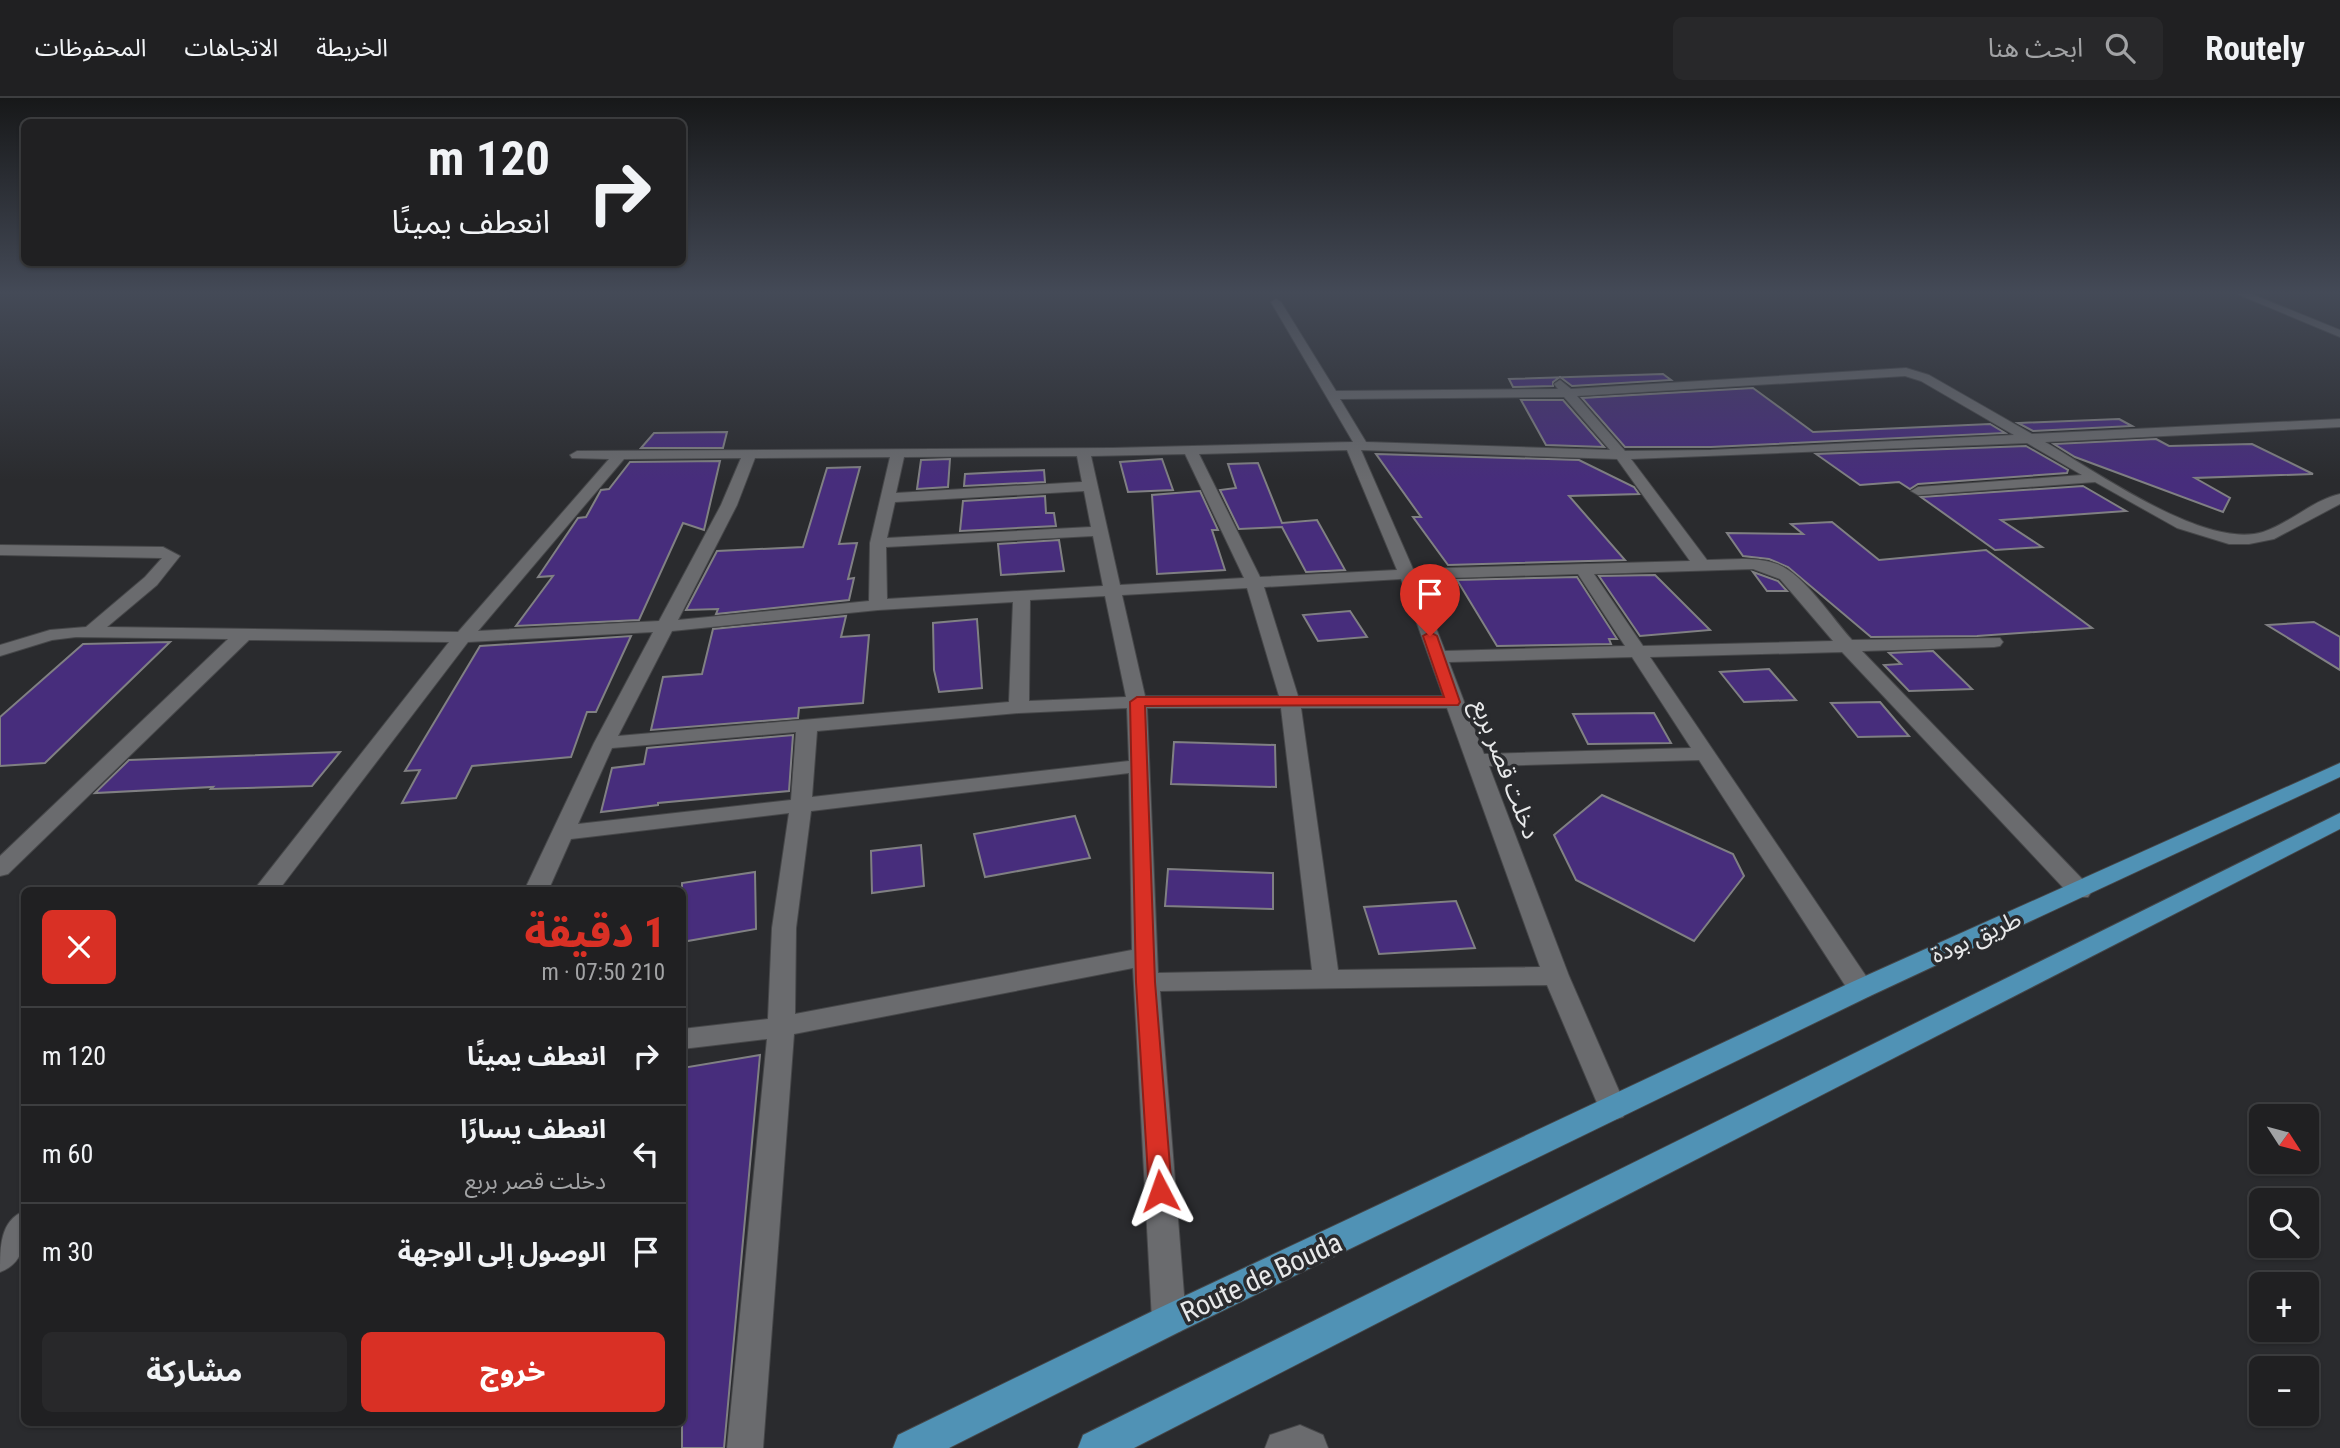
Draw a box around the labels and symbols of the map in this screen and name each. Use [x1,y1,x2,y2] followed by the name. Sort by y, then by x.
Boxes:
[1400,564,1460,636] pin
[1464,695,1545,844] street label: دخلت قصر بربع
[1926,905,2026,970] street label: طريق بودة
[2249,1104,2319,1174] north arrow
[1123,1154,1197,1228] position arrow
[1175,1226,1347,1329] street label: Route de Bouda

